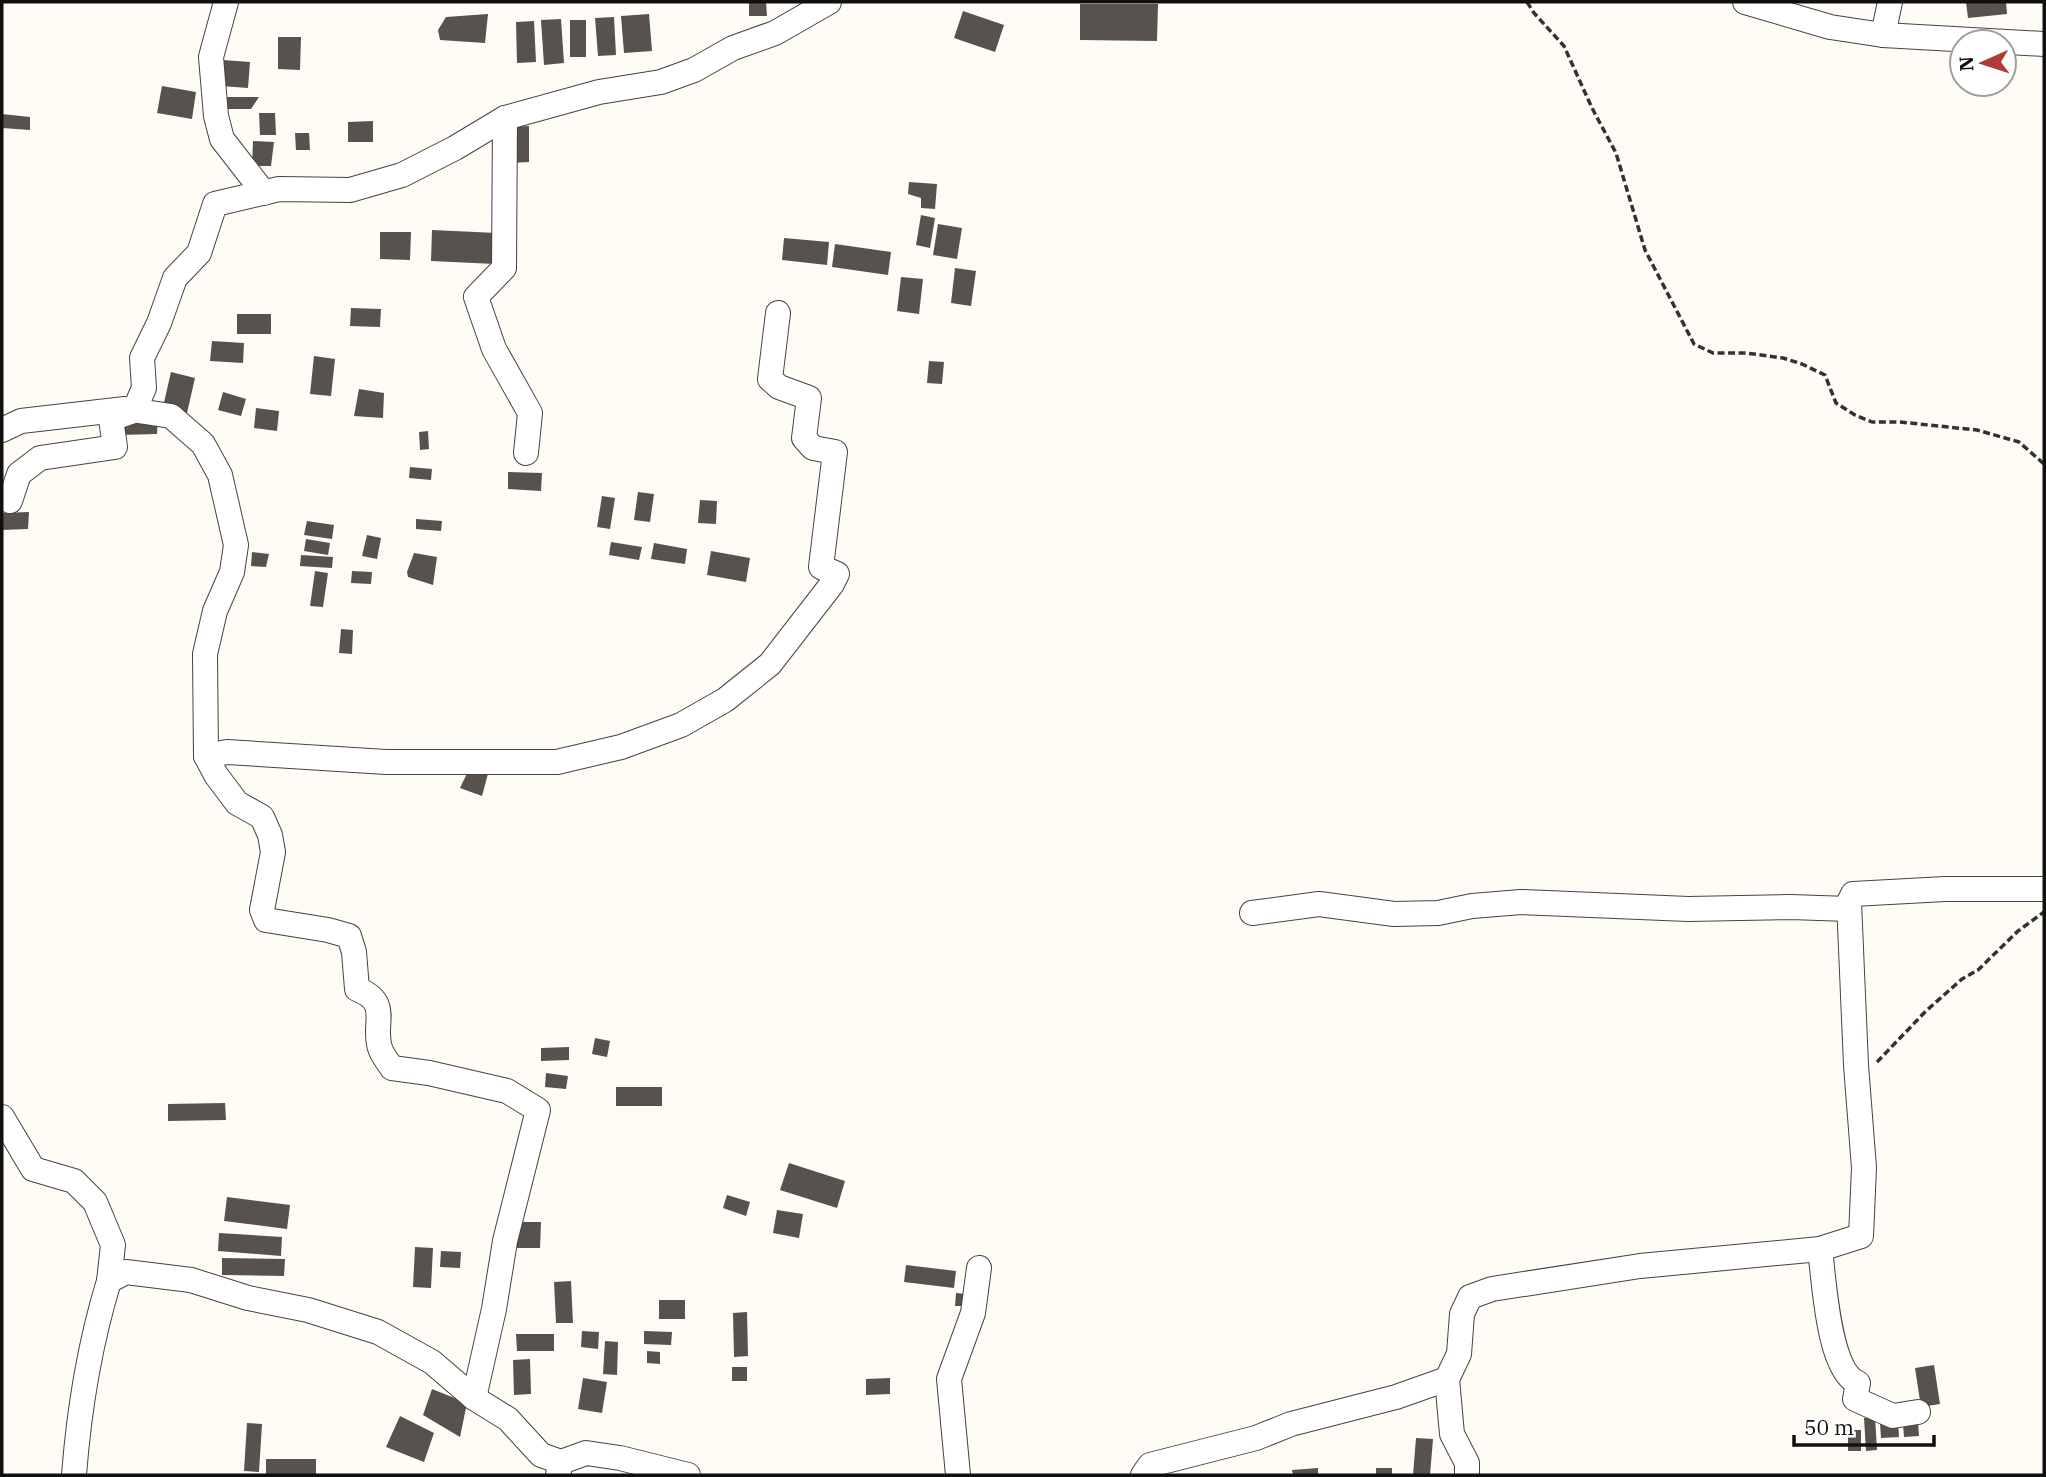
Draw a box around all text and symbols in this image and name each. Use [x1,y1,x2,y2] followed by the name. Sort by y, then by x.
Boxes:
[1948,28,2018,98] north arrow
[1954,56,1978,72] text: N
[1794,1404,1934,1448] scale bar
[1804,1413,1854,1441] text: 50 m

